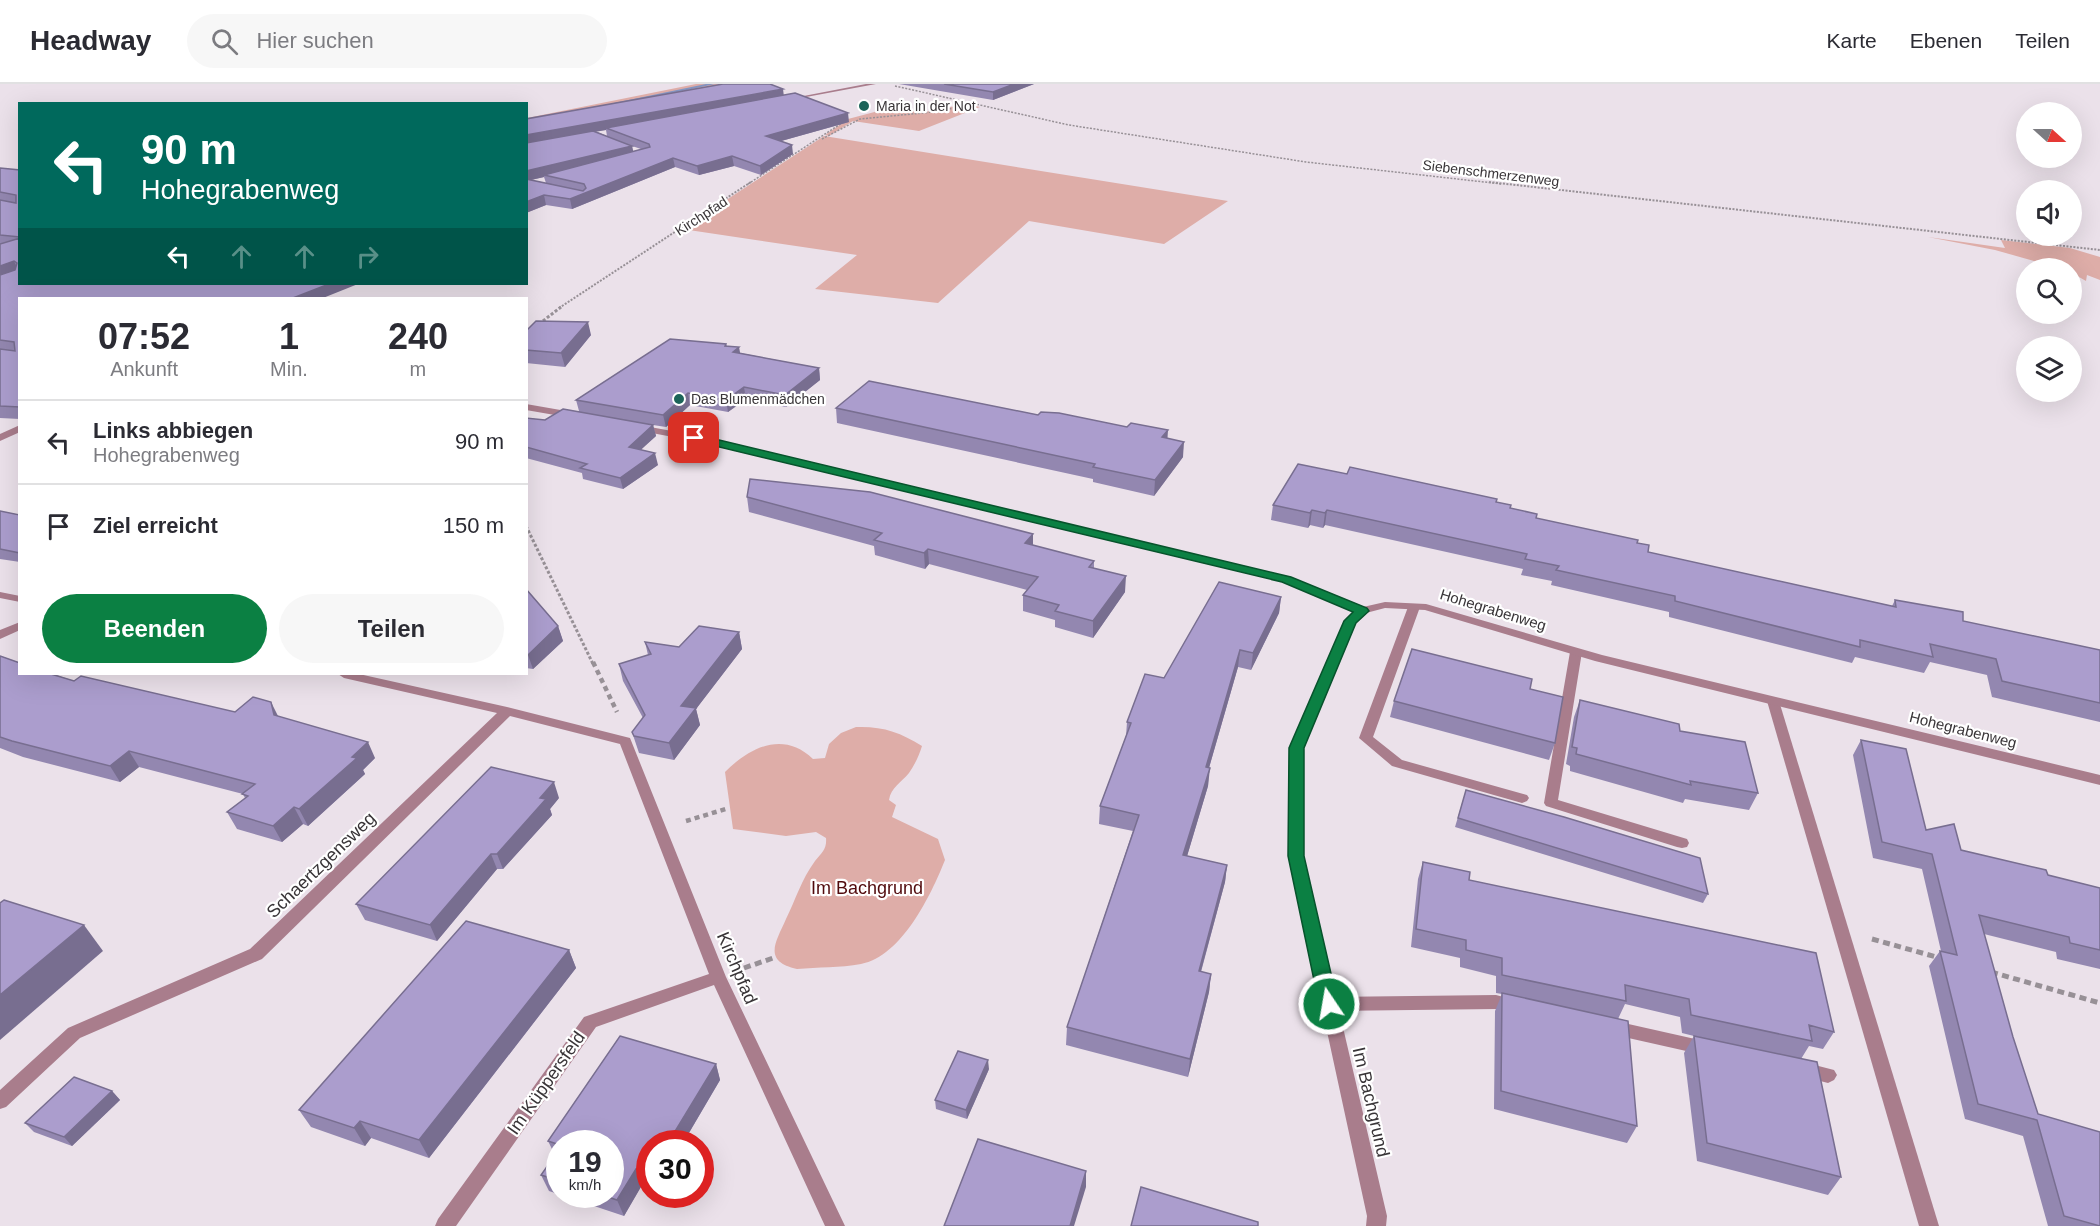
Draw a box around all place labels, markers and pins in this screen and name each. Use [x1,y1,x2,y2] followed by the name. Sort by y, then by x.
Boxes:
[876,98,976,114] place label: Maria in der Not
[857,99,871,113] marker: Maria in der Not
[691,391,825,407] place label: Das Blumenmädchen
[672,392,686,406] marker: Das Blumenmädchen
[668,412,719,463] pin

